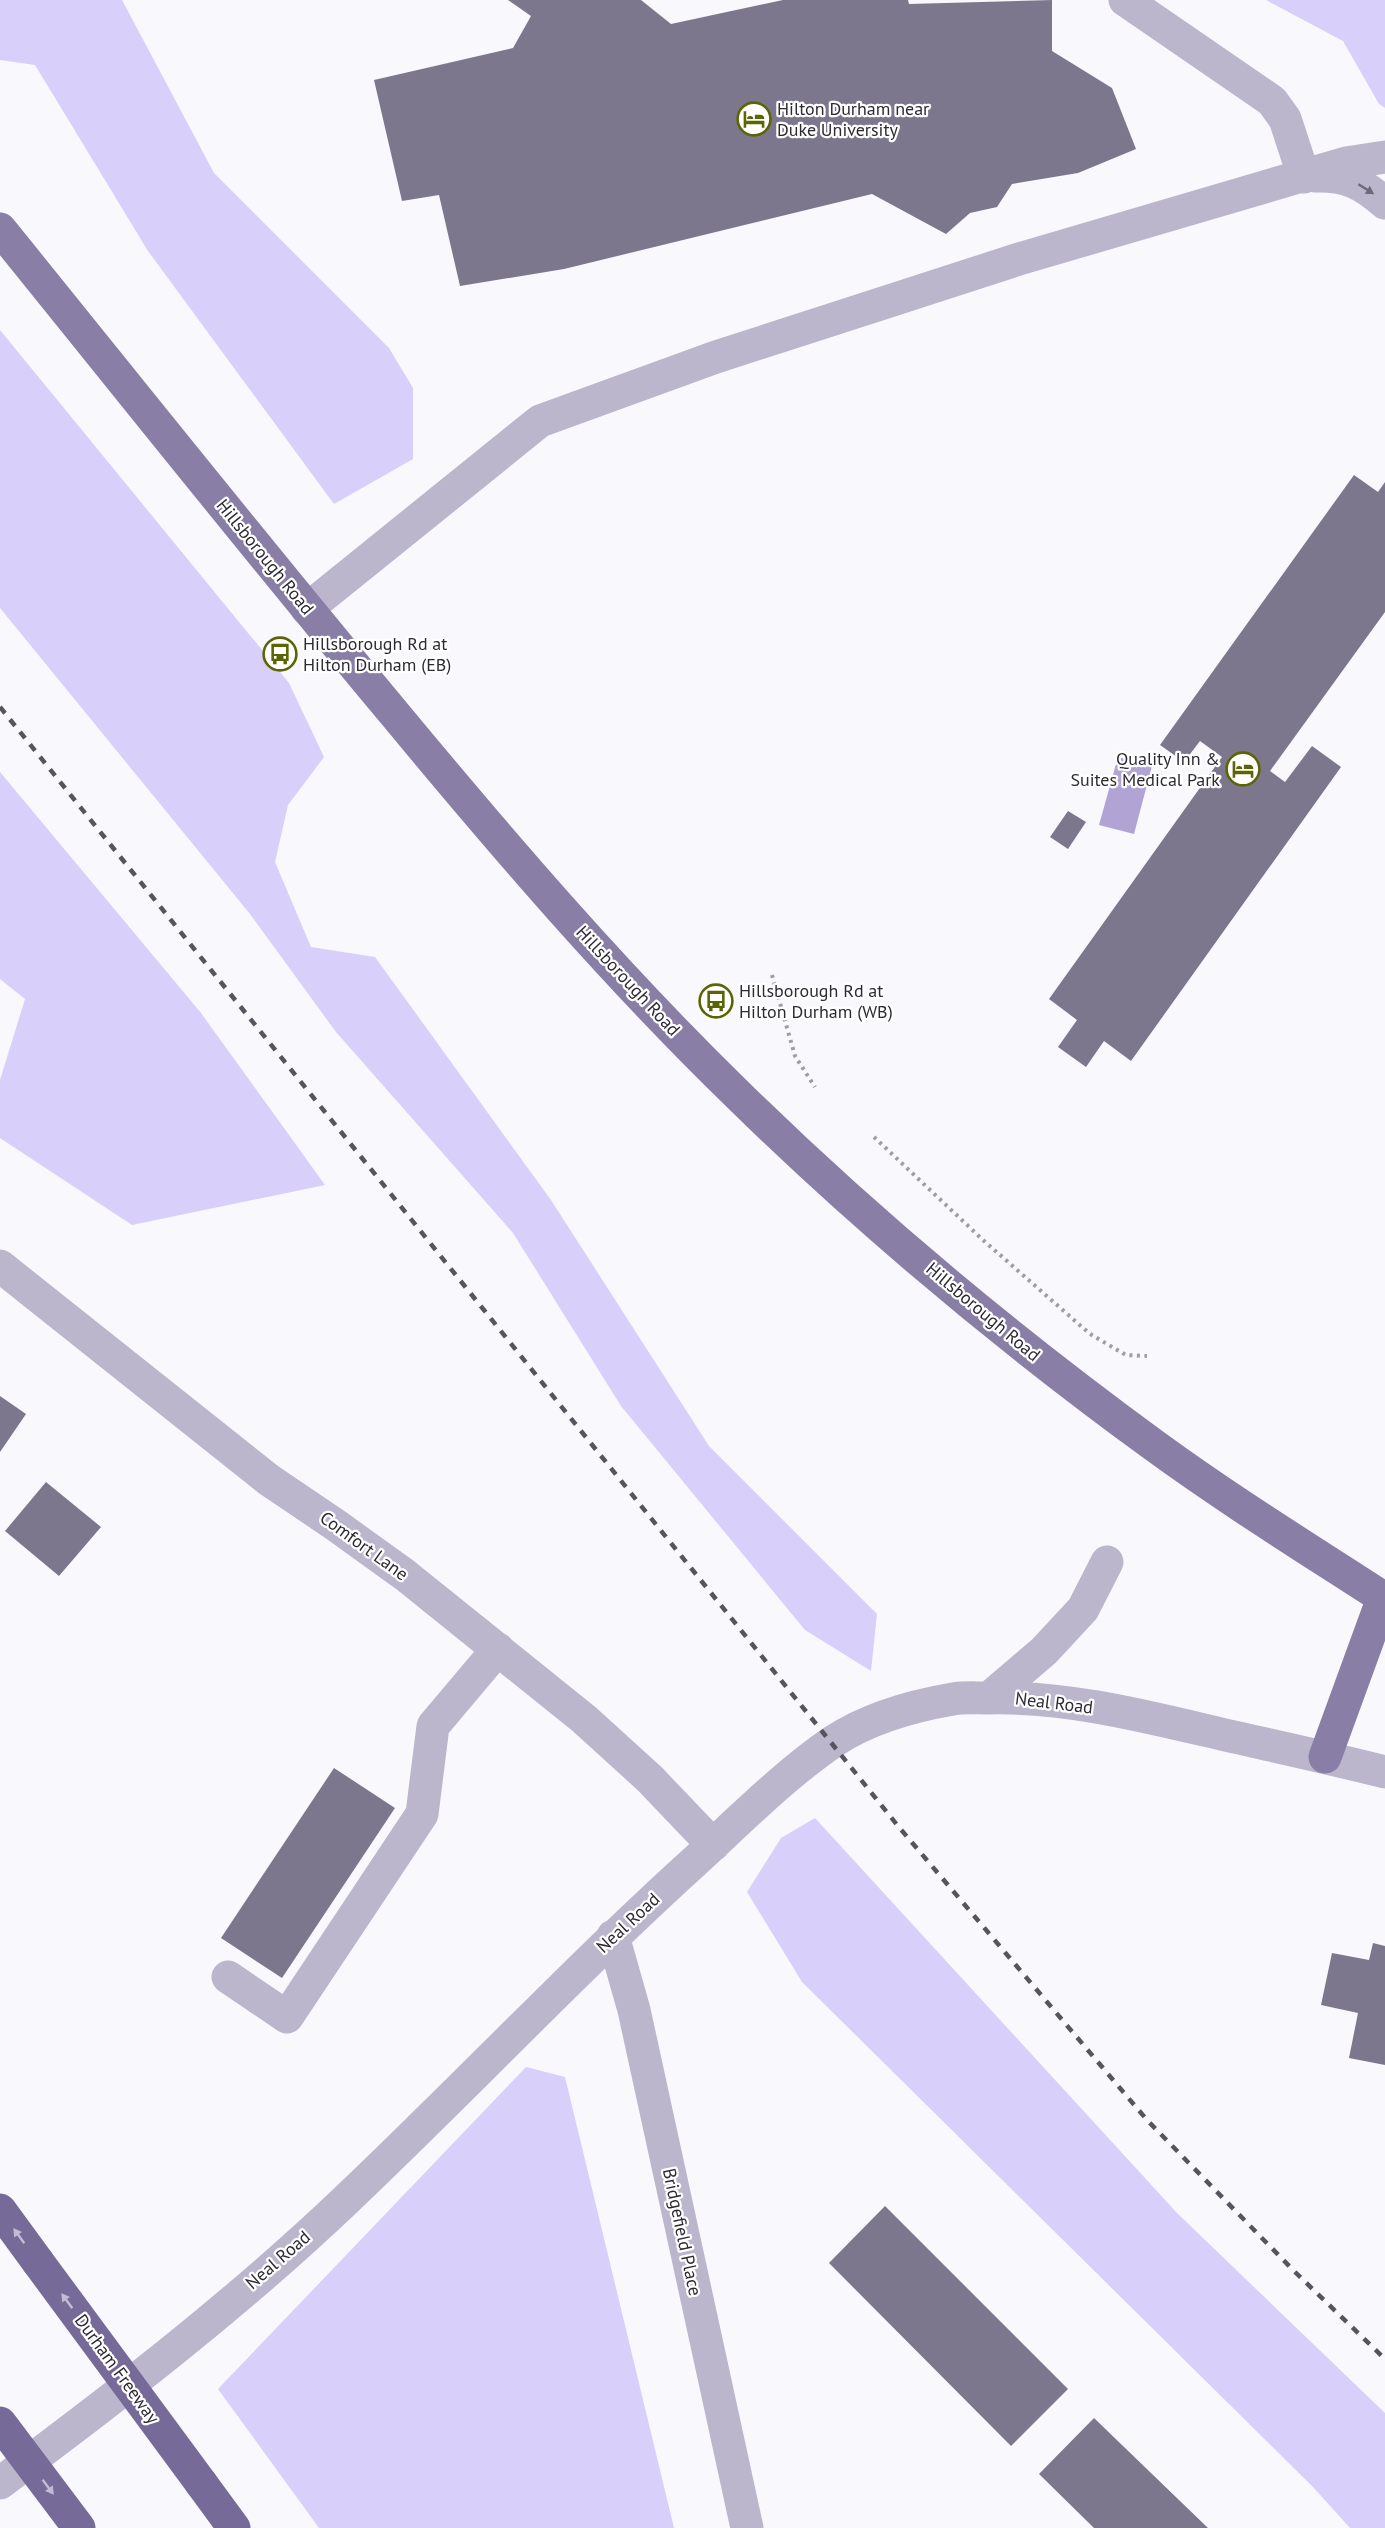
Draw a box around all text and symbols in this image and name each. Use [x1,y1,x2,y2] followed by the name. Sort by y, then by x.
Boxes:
[777,97,929,141] place label: Hilton Durham near Duke University
[736,101,772,137] hotel icon: Hilton Durham near Duke University
[1358,183,1374,194] one-way arrow
[212,494,319,619] street label: Hillsborough Road
[303,632,451,676] place label: Hillsborough Rd at Hilton Durham (EB)
[262,636,298,672] bus stop icon: Hillsborough Rd at Hilton Durham (EB)
[1070,747,1220,791] place label: Quality Inn & Suites Medical Park
[1225,751,1261,787] hotel icon: Quality Inn & Suites Medical Park
[571,921,685,1041] street label: Hillsborough Road
[739,979,893,1023] place label: Hillsborough Rd at Hilton Durham (WB)
[698,983,734,1019] bus stop icon: Hillsborough Rd at Hilton Durham (WB)
[921,1257,1045,1366] street label: Hillsborough Road
[316,1506,413,1585] street label: Comfort Lane
[1014,1686,1094,1719] street label: Neal Road
[591,1888,664,1958] street label: Neal Road
[658,2166,707,2298] street label: Bridgefield Place
[241,2225,315,2294] street label: Neal Road
[13,2228,25,2244] one-way arrow
[61,2293,73,2308] one-way arrow
[70,2309,165,2428] street label: Durham Freeway
[41,2479,53,2494] one-way arrow

